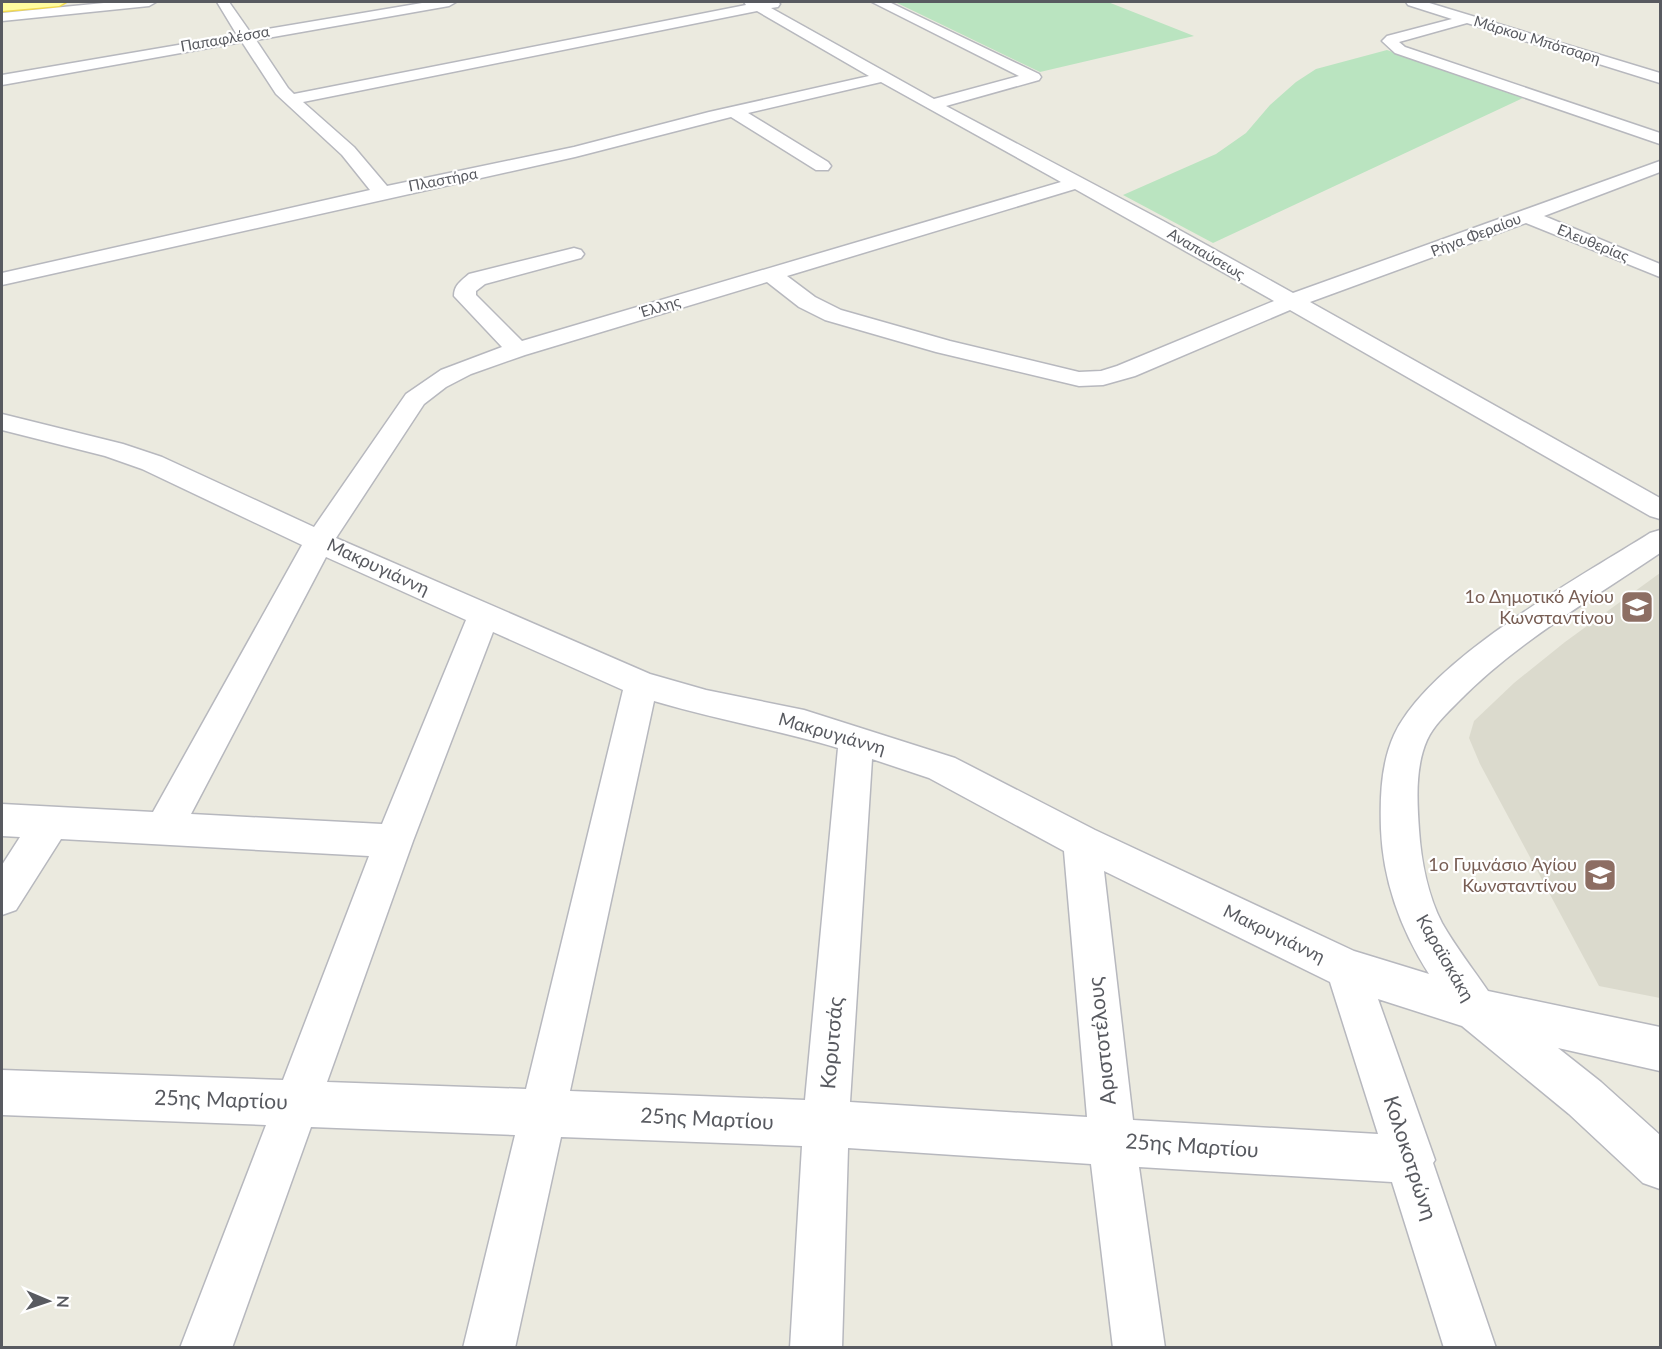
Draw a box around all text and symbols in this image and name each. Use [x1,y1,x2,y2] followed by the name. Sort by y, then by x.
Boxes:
[1472,11,1603,67] street label: Μάρκου Μπότσαρη
[179,21,271,55] street label: Παπαφλέσσα
[407,163,479,195] street label: Πλαστήρα
[1428,209,1523,260] street label: Ρήγα Φεραίου
[1555,220,1632,265] street label: Ελευθερίας
[1165,224,1248,283] street label: Αναπαύσεως
[637,291,682,321] street label: Έλλης
[324,533,433,599] street label: Μακρυγιάννη
[1464,585,1614,628] place label: 1ο Δημοτικό Αγίου Κωνσταντίνου
[1619,589,1655,625] school or university icon: 1ο Δημοτικό Αγίου Κωνσταντίνου
[776,707,888,759] street label: Μακρυγιάννη
[1428,853,1577,896] place label: 1ο Γυμνάσιο Αγίου Κωνσταντίνου
[1582,857,1618,893] school or university icon: 1ο Γυμνάσιο Αγίου Κωνσταντίνου
[1220,899,1329,967] street label: Μακρυγιάννη
[1412,910,1480,1005] street label: Καραϊσκάκη
[1081,976,1120,1106] street label: Αριστοτέλους
[814,995,847,1090] street label: Κορυτσάς
[154,1084,288,1113] street label: 25ης Μαρτίου
[1380,1092,1443,1223] street label: Κολοκοτρώνη
[640,1102,774,1133] street label: 25ης Μαρτίου
[1125,1127,1260,1162] street label: 25ης Μαρτίου
[18,1271,78,1331] north arrow
[54,1295,73,1308] text: N

